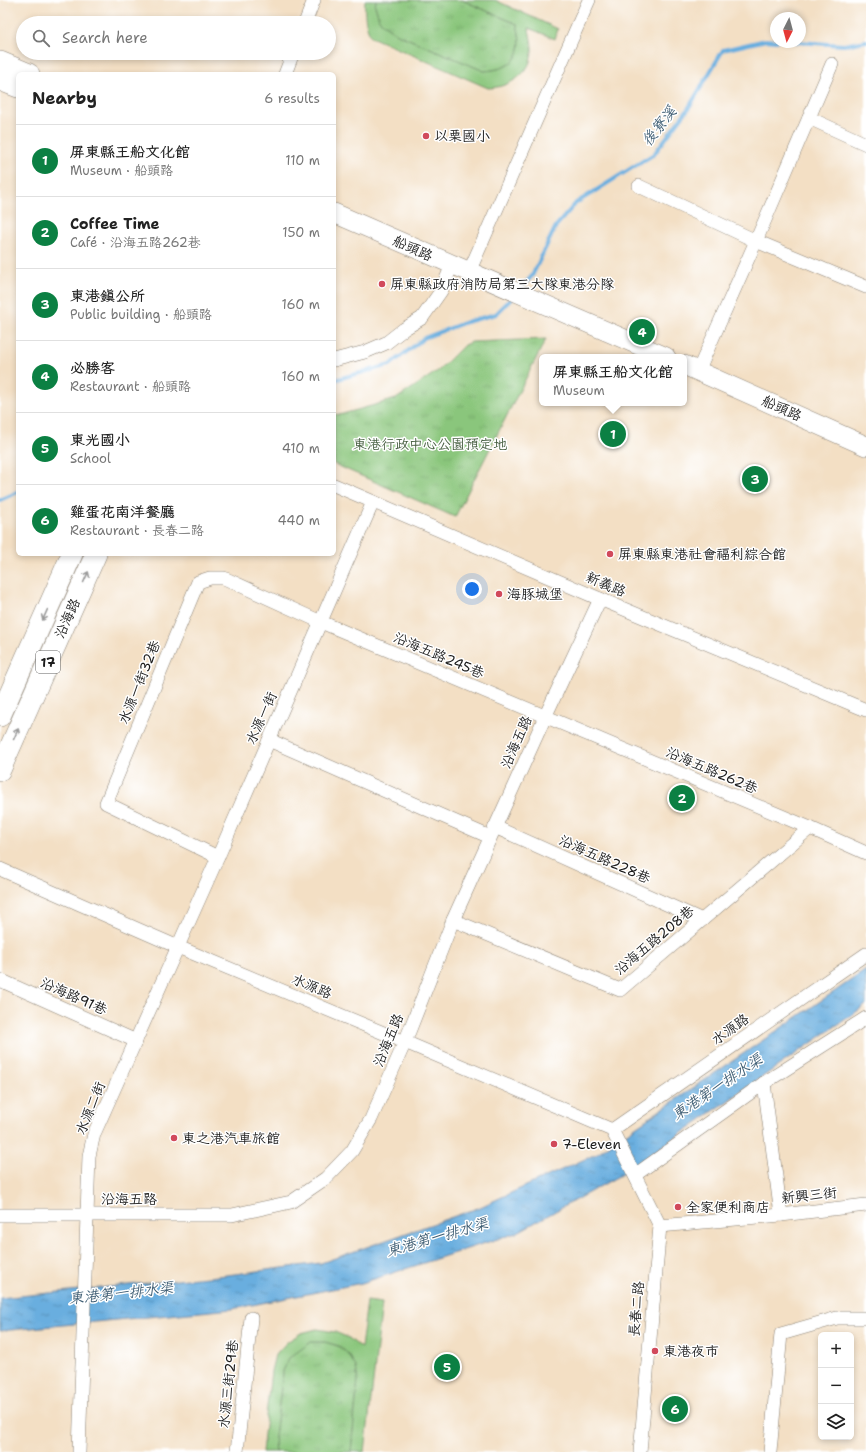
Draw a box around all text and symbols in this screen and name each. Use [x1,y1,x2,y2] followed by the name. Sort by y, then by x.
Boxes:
[770,12,806,48] north arrow
[16,16,336,60] search box
[30,27,52,49] icon: search
[62,28,148,48] text: Search here
[32,87,97,109] text: Nearby
[264,90,320,107] text: 6 results
[637,101,682,150] water label: 後寮溪
[434,127,490,145] place label: 以栗國小
[421,131,431,141] marker: 以栗國小
[70,142,190,162] text: 屏東縣王船文化館
[42,152,48,169] text: 1
[285,152,320,169] text: 110 m
[70,162,173,179] text: Museum · 船頭路
[70,214,160,234] text: Coffee Time
[40,224,50,241] text: 2
[282,224,320,241] text: 150 m
[390,231,436,265] street label: 船頭路
[70,234,201,251] text: Café · 沿海五路262巷
[390,275,614,293] place label: 屏東縣政府消防局第三大隊東港分隊
[377,279,387,289] marker: 屏東縣政府消防局第三大隊東港分隊
[70,286,145,306] text: 東港鎮公所
[40,296,50,313] text: 3
[282,296,320,313] text: 160 m
[70,306,212,323] text: Public building · 船頭路
[629,317,655,347] pin: 4
[539,354,687,406] popup
[70,358,115,378] text: 必勝客
[553,362,673,382] text: 屏東縣王船文化館
[40,368,50,385] text: 4
[282,368,320,385] text: 160 m
[70,378,191,395] text: Restaurant · 船頭路
[553,382,605,399] text: Museum
[759,391,805,425] street label: 船頭路
[600,419,626,449] pin: 1
[70,430,130,450] text: 東光國小
[353,435,507,453] park label: 東港行政中心公園預定地
[41,440,49,457] text: 5
[282,440,320,457] text: 410 m
[70,450,111,467] text: School
[742,464,768,494] pin: 3
[70,502,175,522] text: 雞蛋花南洋餐廳
[40,512,50,529] text: 6
[278,512,320,529] text: 440 m
[70,522,204,539] text: Restaurant · 長春二路
[618,545,786,563] place label: 屏東縣東港社會福利綜合館
[605,549,615,559] marker: 屏東縣東港社會福利綜合館
[583,568,629,600] street label: 新義路
[82,571,90,583] one-way arrow
[462,579,482,599] your location
[507,585,563,603] place label: 海豚城堡
[494,589,504,599] marker: 海豚城堡
[50,595,84,641] street label: 沿海路
[40,609,48,621] one-way arrow
[391,628,488,683] street label: 沿海五路245巷
[114,637,164,726] street label: 水源一街32巷
[36,651,60,673] road number: 17
[241,689,281,747] street label: 水源一街
[496,713,536,771] street label: 沿海五路
[13,728,20,740] one-way arrow
[664,743,760,797] street label: 沿海五路262巷
[669,783,695,813] pin: 2
[556,831,654,888] street label: 沿海五路228巷
[610,901,698,979] street label: 沿海五路208巷
[289,970,335,1002] street label: 水源路
[38,973,111,1019] street label: 沿海路91巷
[708,1010,752,1048] street label: 水源路
[369,1011,407,1069] street label: 沿海五路
[668,1048,768,1125] water label: 東港第一排水渠
[71,1079,109,1137] street label: 水源二街
[182,1129,280,1147] place label: 東之港汽車旅館
[169,1133,179,1143] marker: 東之港汽車旅館
[562,1135,621,1153] place label: 7-Eleven
[549,1139,559,1149] marker: 7-Eleven
[780,1183,838,1207] street label: 新興三街
[101,1190,157,1208] street label: 沿海五路
[686,1198,770,1216] place label: 全家便利商店
[673,1202,683,1212] marker: 全家便利商店
[384,1212,492,1261] water label: 東港第一排水渠
[68,1277,176,1308] water label: 東港第一排水渠
[625,1280,647,1338] street label: 長春二路
[818,1332,854,1440] map controls
[818,1332,854,1368] button: +
[214,1338,242,1429] street label: 水源三街29巷
[663,1342,719,1360] place label: 東港夜市
[650,1346,660,1356] marker: 東港夜市
[434,1352,460,1382] pin: 5
[818,1368,854,1404] button: −
[662,1394,688,1424] pin: 6
[818,1404,854,1440] button: layers

